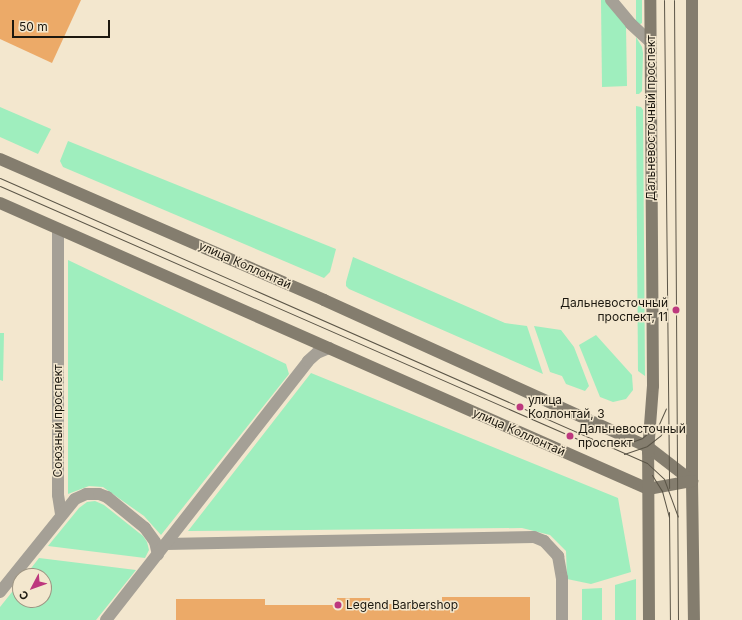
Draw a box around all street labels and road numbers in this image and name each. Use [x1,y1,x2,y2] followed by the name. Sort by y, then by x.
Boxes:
[644,35,658,201] street label: Дальневосточный проспект
[196,238,294,292] street label: улица Коллонтай
[51,364,65,478] street label: Союзный проспект
[470,405,568,459] street label: улица Коллонтай

